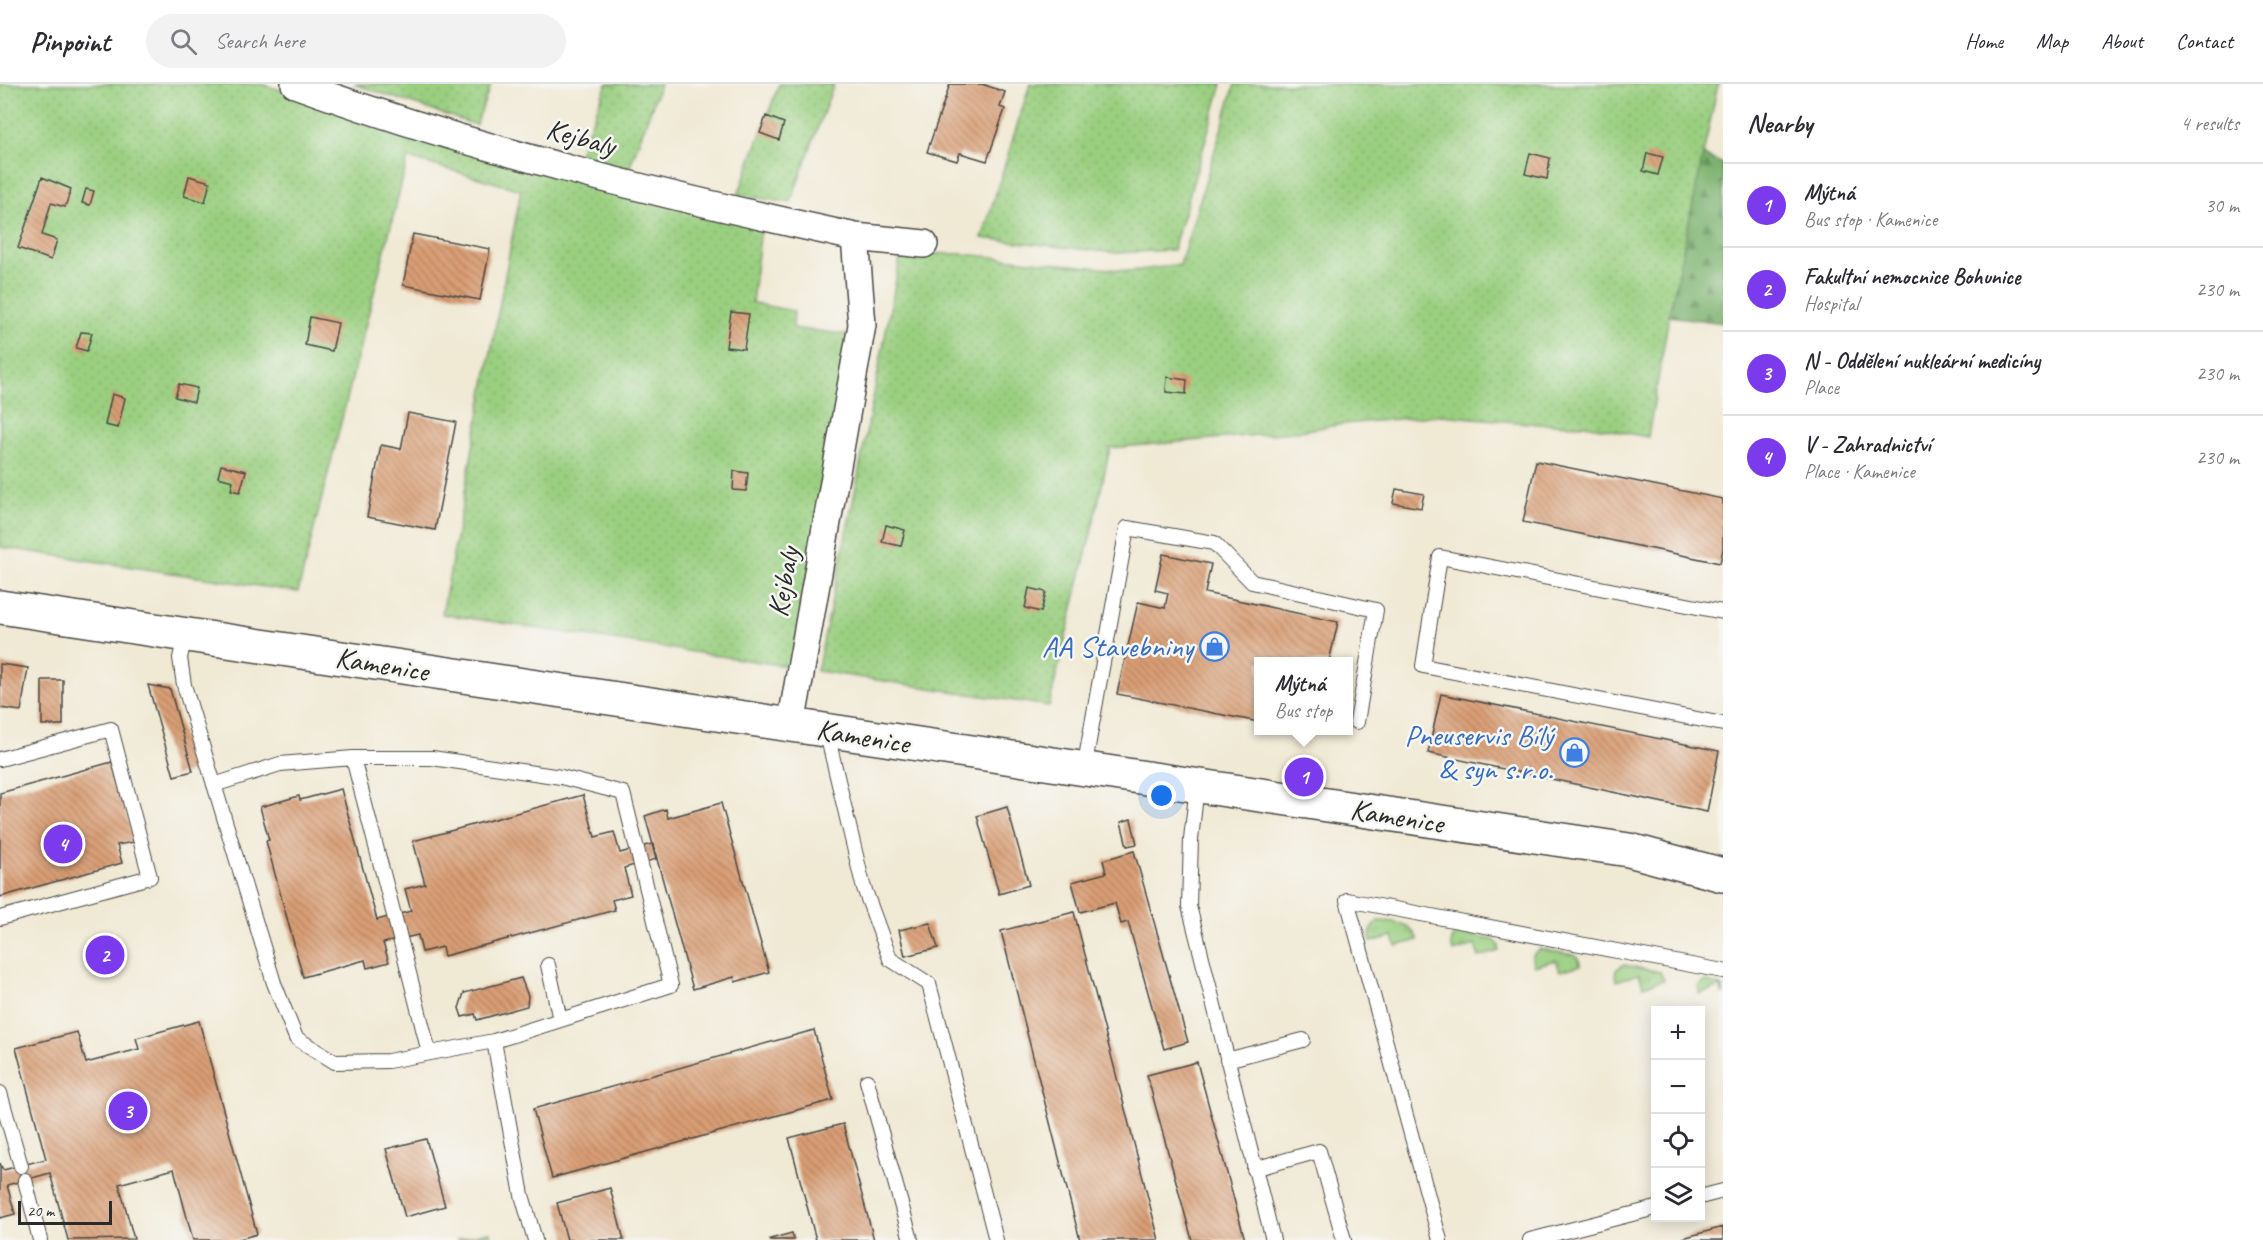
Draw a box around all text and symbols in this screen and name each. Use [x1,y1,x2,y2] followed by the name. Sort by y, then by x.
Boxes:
[146,14,566,68] search box
[30,24,110,59] text: Pinpoint
[167,25,200,58] icon: search
[215,27,305,55] text: Search here
[1965,28,2003,54] text: Home
[2036,28,2068,54] text: Map
[2101,28,2143,54] text: About
[2176,28,2233,54] text: Contact
[1747,107,1812,140] text: Nearby
[542,110,622,165] street label: Kejbaly
[2180,111,2239,136] text: 4 results
[1804,179,1855,207] text: Mýtná
[1762,193,1771,218] text: 1
[2205,193,2239,218] text: 30 m
[1804,207,1937,232] text: Bus stop · Kamenice
[1804,263,2020,291] text: Fakultní nemocnice Bohunice
[1762,277,1771,302] text: 2
[2196,277,2239,302] text: 230 m
[1804,291,1859,316] text: Hospital
[1804,347,2040,375] text: N - Oddělení nukleární medicíny
[1762,361,1771,386] text: 3
[2196,361,2239,386] text: 230 m
[1804,375,1839,400] text: Place
[1804,431,1931,459] text: V - Zahradnictví
[1762,445,1771,470] text: 4
[2196,445,2239,470] text: 230 m
[1804,459,1915,484] text: Place · Kamenice
[758,542,808,620] street label: Kejbaly
[1042,627,1196,665] place label: AA Stavebniny
[1198,630,1230,662] shop icon: AA Stavebniny
[333,638,433,690] street label: Kamenice
[1254,657,1353,735] popup
[1275,670,1325,698] text: Mýtná
[1275,698,1332,723] text: Bus stop
[814,710,914,762] street label: Kamenice
[1404,716,1557,788] place label: Pneuservis Bílý & syn s.r.o.
[1558,736,1590,768] shop icon: Pneuservis Bílý & syn s.r.o.
[1284,754,1324,800] pin: 1
[1147,781,1176,810] your location
[1348,790,1448,842] street label: Kamenice
[44,822,82,867] pin: 4
[86,932,124,978] pin: 2
[1651,1006,1705,1222] map controls
[1651,1006,1705,1060] button: +
[1651,1060,1705,1114] button: −
[108,1088,148,1134] pin: 3
[1651,1114,1705,1168] button: locate
[1651,1168,1705,1222] button: layers
[18,1198,112,1226] scale bar
[27,1201,54,1221] text: 20 m

